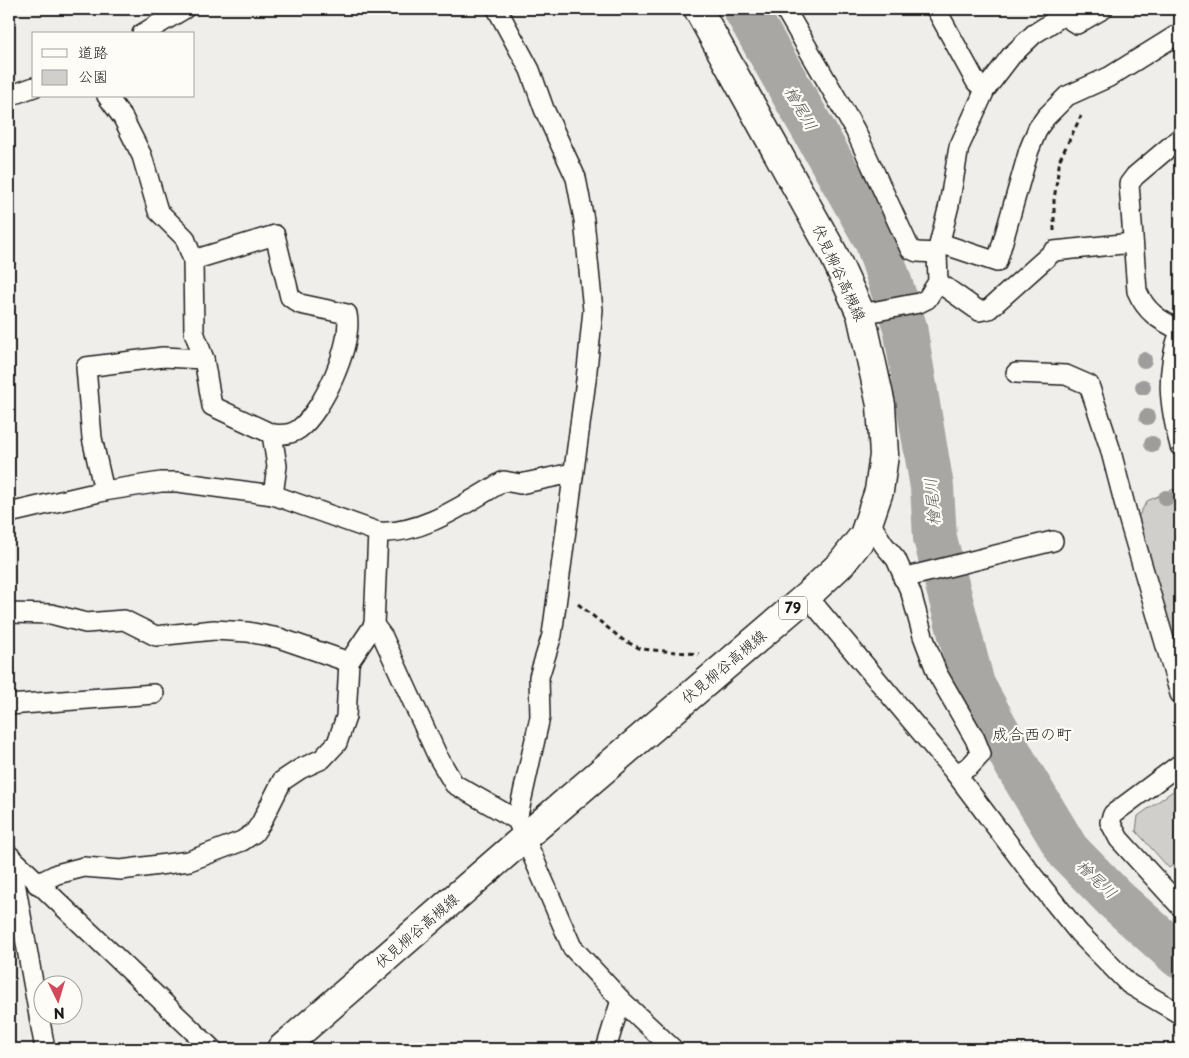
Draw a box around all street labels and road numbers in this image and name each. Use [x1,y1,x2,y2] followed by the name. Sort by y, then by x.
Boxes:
[808,220,873,325] street label: 伏見柳谷高槻線
[779,596,807,620] road number: 79
[675,623,771,708] street label: 伏見柳谷高槻線
[369,887,463,973] street label: 伏見柳谷高槻線

